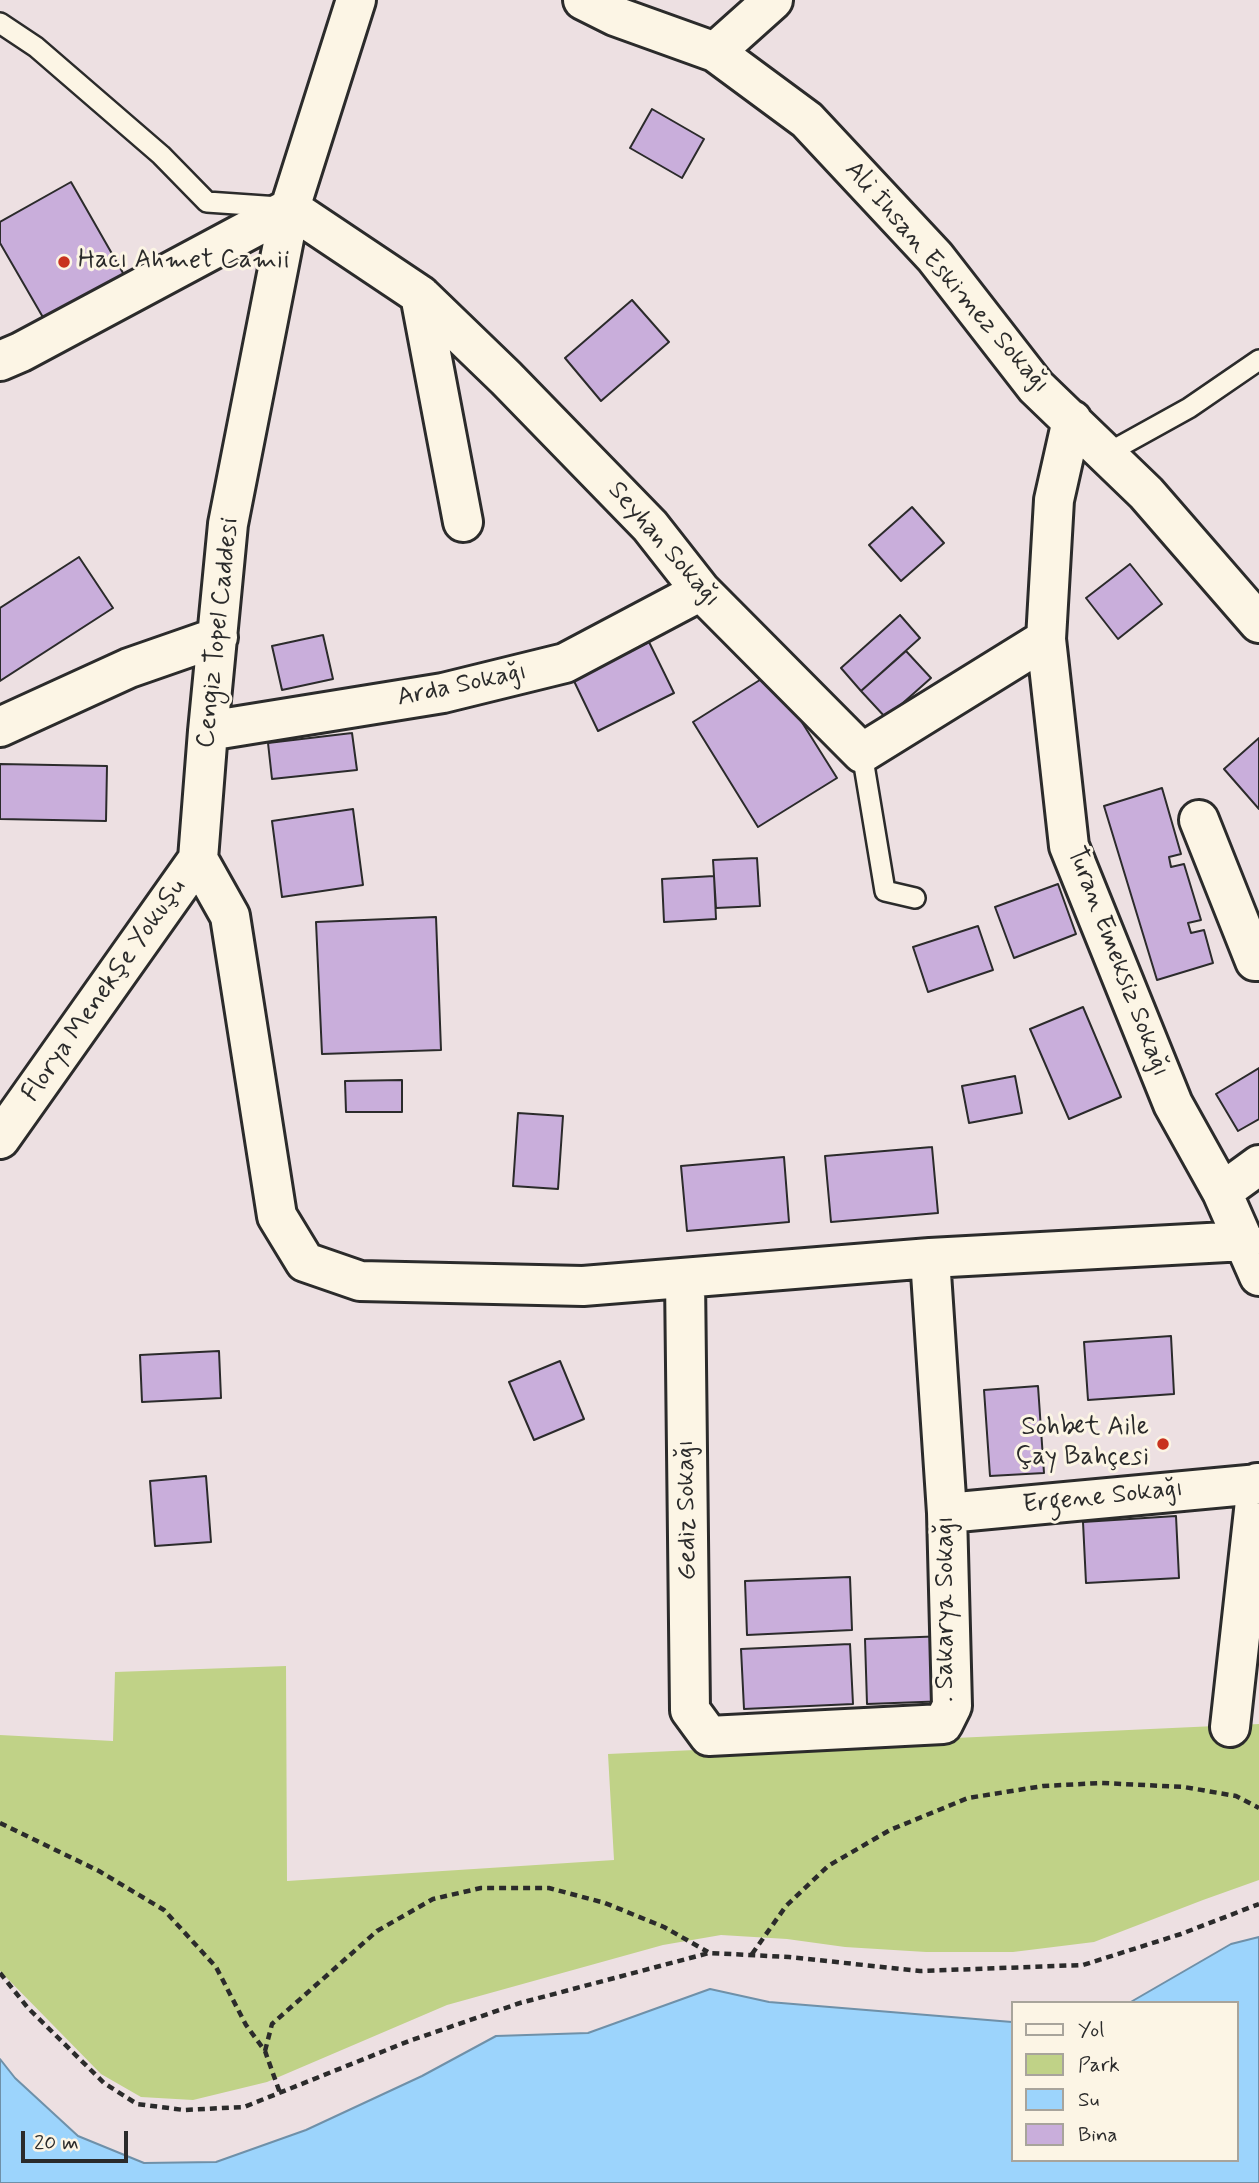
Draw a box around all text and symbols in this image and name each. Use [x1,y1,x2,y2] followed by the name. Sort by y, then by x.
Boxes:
[837,156,1055,400] street label: Ali İhsan Eskimez Sokağı
[78,246,289,278] place label: Hacı Ahmet Camii
[56,254,72,270] marker: Hacı Ahmet Camii
[600,476,726,614] street label: Seyhan Sokağı
[191,516,247,750] street label: Cengiz Topel Caddesi
[394,657,530,715] street label: Arda Sokağı
[1059,843,1175,1081] street label: Turan Emeksiz Sokağı
[16,874,194,1108] street label: Florya Menekşe Yokuşu
[1015,1413,1149,1474] place label: Sohbet Aile Çay Bahçesi
[1155,1436,1171,1452] marker: Sohbet Aile Çay Bahçesi
[671,1439,705,1581] street label: Gediz Sokağı
[1021,1474,1185,1522] street label: Ergene Sokağı
[931,1516,963,1702] street label: . Sakarya Sokağı
[1010,2001,1238,2162] legend
[1078,2016,1104,2044] text: Yol
[1078,2051,1120,2079] text: Park
[1078,2086,1099,2114] text: Su
[24,2116,131,2160] scale bar
[1078,2121,1118,2149] text: Bina
[34,2129,79,2157] text: 20 m

